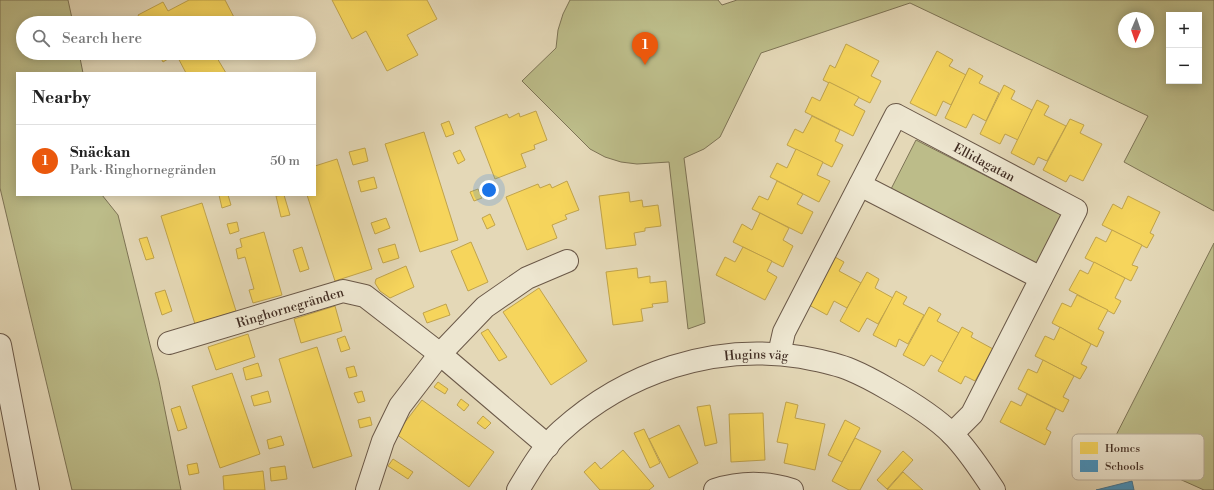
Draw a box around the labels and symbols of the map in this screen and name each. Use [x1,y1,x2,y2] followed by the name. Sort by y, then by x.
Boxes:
[1118,12,1154,48] north arrow
[632,32,658,65] pin: 1
[951,140,1018,186] street label: Ellidagatan
[479,180,499,200] your location
[234,284,346,332] street label: Ringhornegränden
[723,347,789,364] street label: Hugins väg
[1072,434,1204,480] legend
[1105,442,1140,456] text: Homes
[1105,460,1144,474] text: Schools

